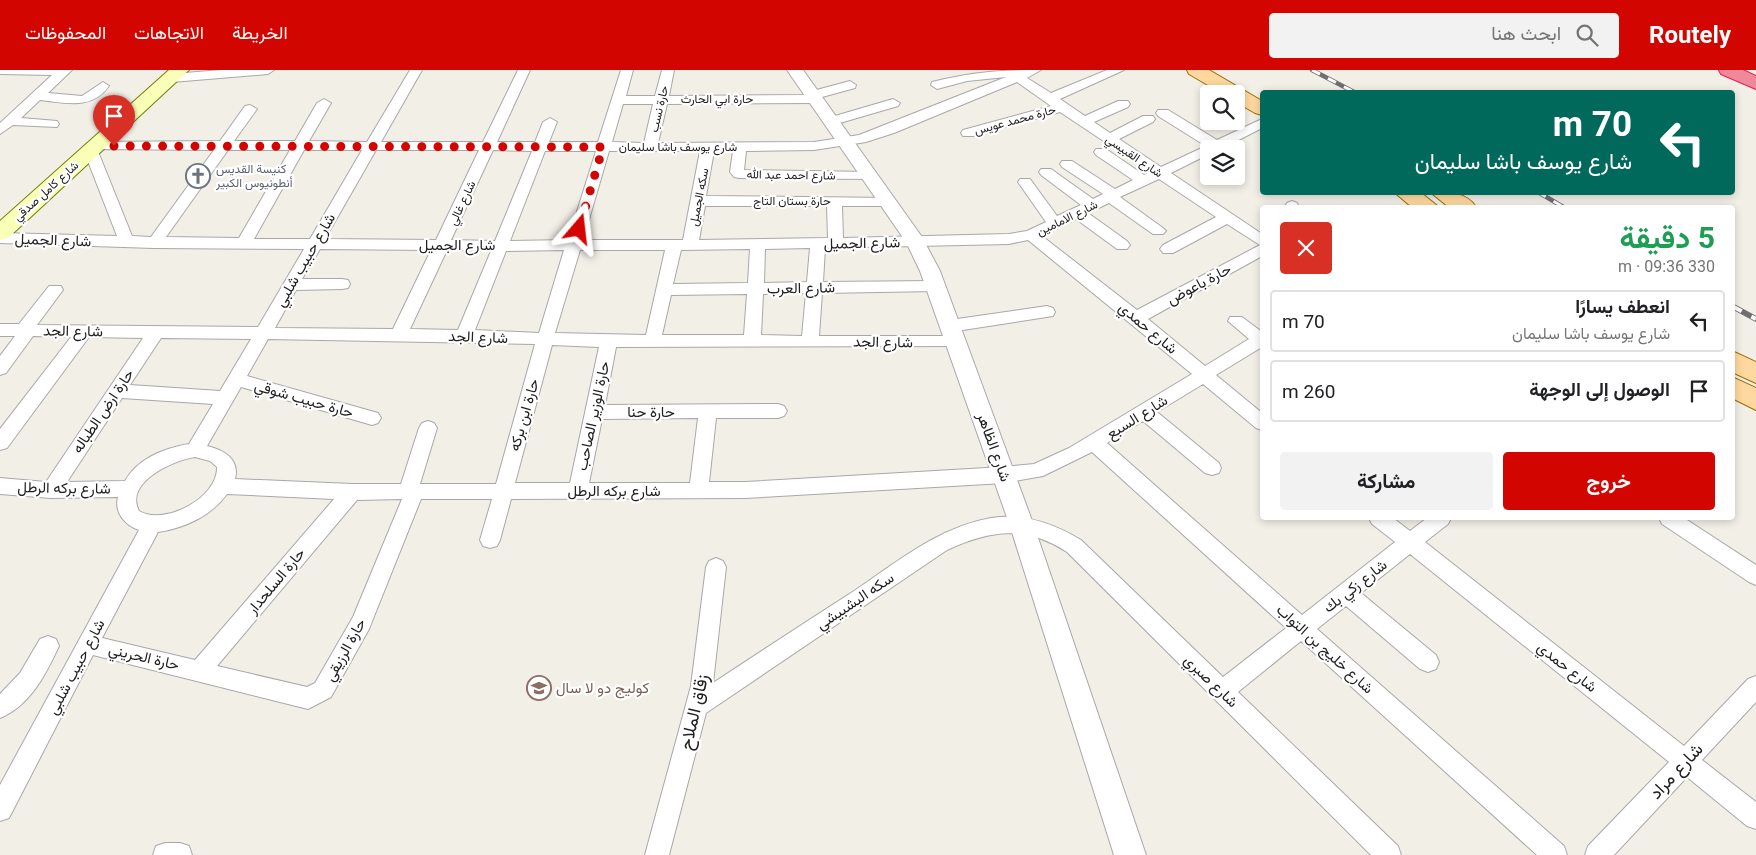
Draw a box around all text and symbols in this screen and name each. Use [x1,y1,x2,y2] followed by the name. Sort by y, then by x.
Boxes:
[1269,13,1619,58] search box
[1573,21,1601,49] icon: search
[1649,21,1731,49] text: Routely
[25,22,106,43] text: المحفوظات
[134,22,204,43] text: الاتجاهات
[232,22,288,43] text: الخريطة
[1491,22,1561,45] text: ابحث هنا
[647,84,672,134] street label: حارة نسب
[1200,85,1245,185] map controls
[1200,85,1245,130] button: search
[681,92,753,109] street label: حارة ابي الحارث
[93,95,135,146] pin
[100,102,128,130] icon: arrive
[973,102,1058,139] street label: حارة محمد عويس
[1553,104,1632,145] text: 70 m
[1650,110,1715,175] icon: left
[1101,132,1165,183] street label: شارع القبيسي
[619,140,737,156] street label: شارع يوسف باشا سليمان
[1200,140,1245,185] button: layers
[1415,149,1632,174] text: شارع يوسف باشا سليمان
[11,158,83,226] street label: شارع كامل صدقي
[215,162,293,191] place label: كنيسة القديس أنطونيوس الكبير
[185,163,211,189] church icon: كنيسة القديس أنطونيوس الكبير
[687,167,712,227] street label: سكه الجميل
[746,167,836,185] street label: شارع احمد عبد الله
[446,178,481,229] street label: شارع غالي
[753,194,831,210] street label: حارة بستان التاج
[1034,197,1101,241] street label: شارع الامامين
[552,202,604,254] position arrow
[271,210,343,312] street label: شارع حبيب شلبي
[1620,220,1715,255] text: 5 دقيقة
[1280,222,1332,274] button: close
[14,230,92,252] street label: شارع الجميل
[824,233,901,255] street label: شارع الجميل
[419,236,495,256] street label: شارع الجميل
[1618,257,1715,276] text: 330 m · 09:36
[1164,260,1235,309] street label: حارة باعوض
[767,278,835,300] street label: شارع العرب
[1575,295,1670,318] text: انعطف يسارًا
[1112,298,1181,361] street label: شارع حمدي
[1685,307,1713,335] icon: left
[1282,310,1325,333] text: 70 m
[43,321,103,343] street label: شارع الجد
[1512,324,1670,343] text: شارع يوسف باشا سليمان
[448,327,508,349] street label: شارع الجد
[853,332,913,354] street label: شارع الجد
[573,360,613,472] street label: حارة الوزير الصاحب
[68,365,139,457] street label: حارة ارض الطباله
[251,376,356,426] street label: حارة حبيب شوقي
[505,377,544,453] street label: حارة ابن بركه
[1685,377,1713,405] icon: arrive
[1529,378,1670,401] text: الوصول إلى الوجهة
[1282,380,1335,403] text: 260 m
[1103,391,1172,444] street label: شارع السبع
[627,403,675,421] street label: حارة حنا
[971,409,1015,485] street label: شارع الظاهر
[1280,452,1493,510] button: مشاركة
[1503,452,1715,510] button: خروج
[17,478,111,500] street label: شارع بركه الرطل
[567,482,661,502] street label: شارع بركه الرطل
[243,544,309,618] street label: حارة السلحدار
[1320,555,1393,620] street label: شارع زكي بك
[813,568,900,637] street label: سكه البشبيشي
[1271,601,1377,699] street label: شارع خليج بن التواب
[320,615,373,686] street label: حارة الرزيقي
[43,616,112,720] street label: شارع حبيب شلبي
[1531,638,1601,699] street label: شارع حمدي
[106,640,181,678] street label: حارة الحريني
[1178,651,1242,714] street label: شارع صبري
[675,672,714,752] street label: زقاق الملاح
[526,675,552,701] school or university icon: كوليج دو لا سال
[556,679,649,699] place label: كوليج دو لا سال
[1645,738,1708,804] street label: شارع مراد

